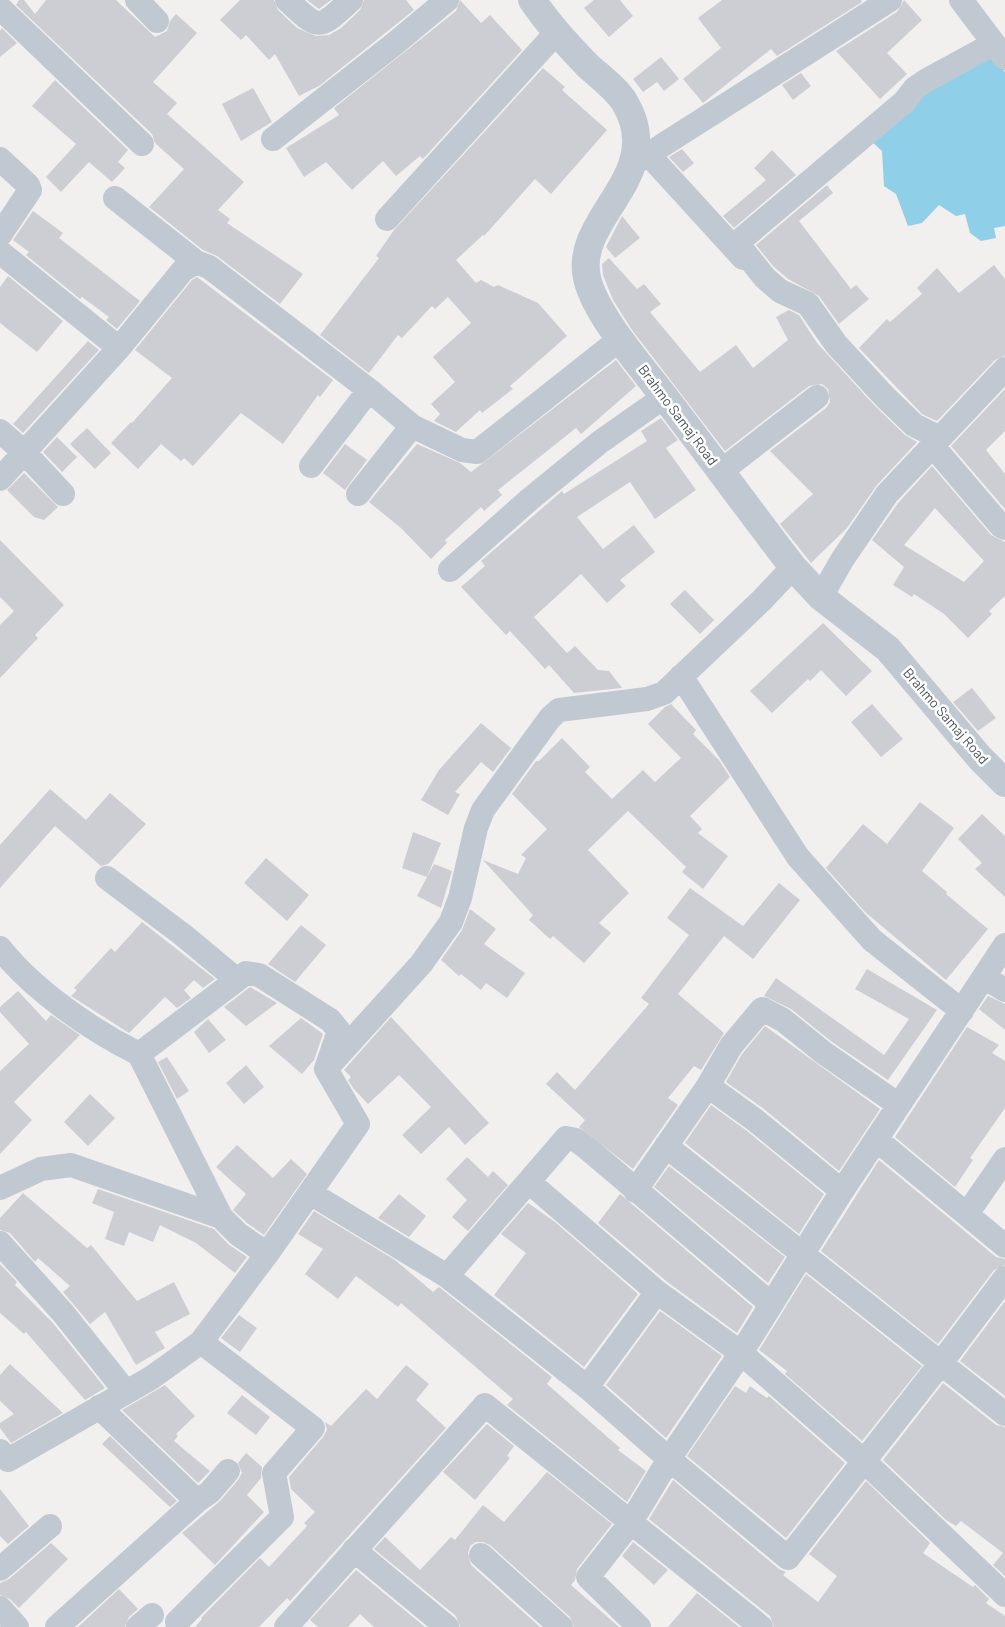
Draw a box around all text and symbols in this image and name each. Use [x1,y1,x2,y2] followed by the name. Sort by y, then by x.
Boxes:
[635,361,722,468] street label: Brahmo Samaj Road
[900,664,993,767] street label: Brahmo Samaj Road

